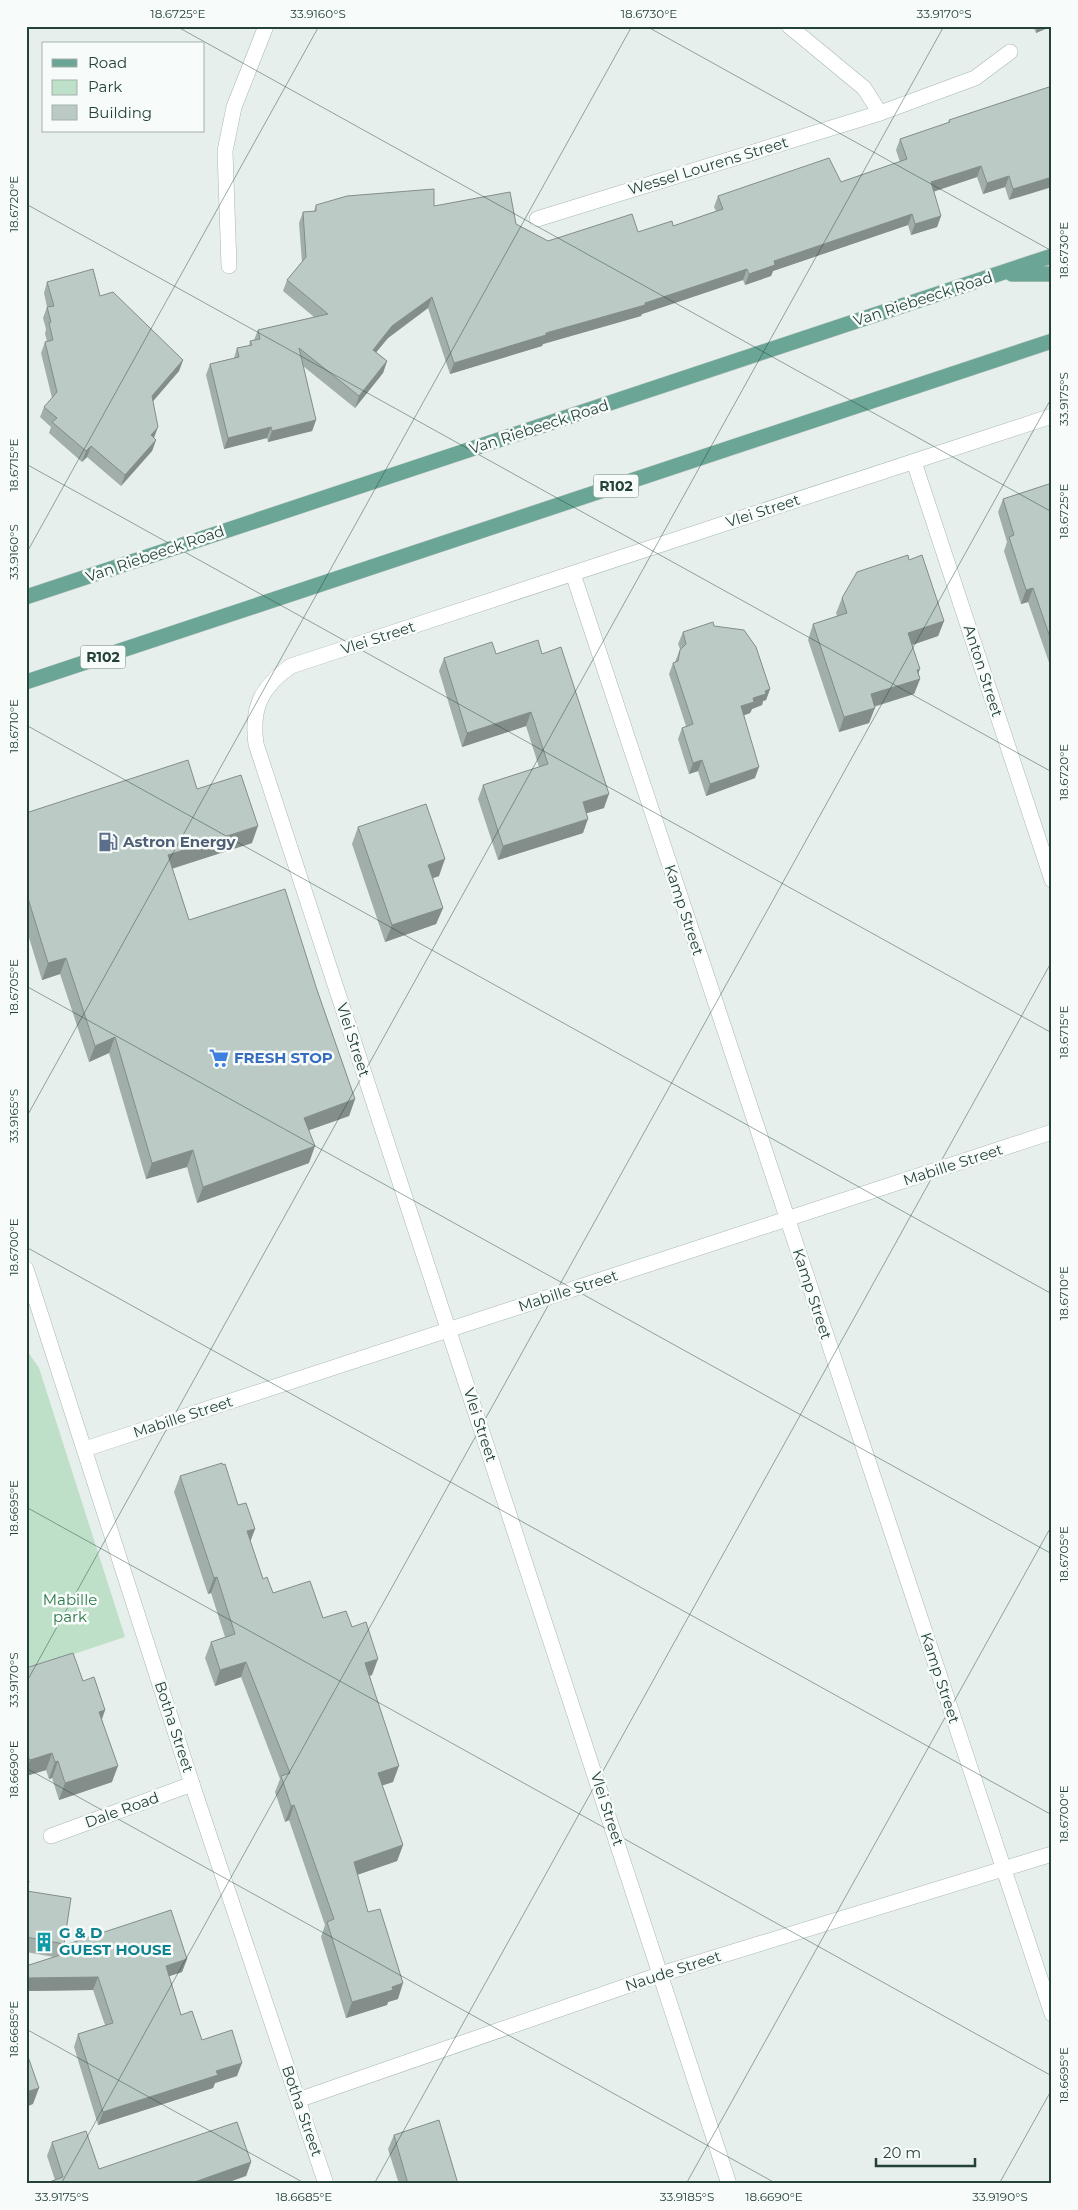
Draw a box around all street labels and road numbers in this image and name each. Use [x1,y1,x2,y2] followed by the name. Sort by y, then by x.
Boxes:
[626,132,790,199] street label: Wessel Lourens Street
[851,267,995,330] street label: Van Riebeeck Road
[467,395,611,458] street label: Van Riebeeck Road
[594,474,638,498] road number: R102
[723,490,802,531] street label: Vlei Street
[83,521,227,586] street label: Van Riebeeck Road
[338,617,417,658] street label: Vlei Street
[960,622,1007,719] street label: Anton Street
[80,646,126,669] road number: R102
[661,862,708,958] street label: Kamp Street
[333,1000,374,1079] street label: Vlei Street
[901,1139,1005,1190] street label: Mabille Street
[789,1246,836,1342] street label: Kamp Street
[516,1265,620,1316] street label: Mabille Street
[460,1385,501,1464] street label: Vlei Street
[131,1391,235,1442] street label: Mabille Street
[917,1630,964,1726] street label: Kamp Street
[151,1679,198,1775] street label: Botha Street
[587,1769,628,1848] street label: Vlei Street
[82,1787,161,1832] street label: Dale Road
[623,1946,723,1995] street label: Naude Street
[278,2063,327,2159] street label: Botha Street

